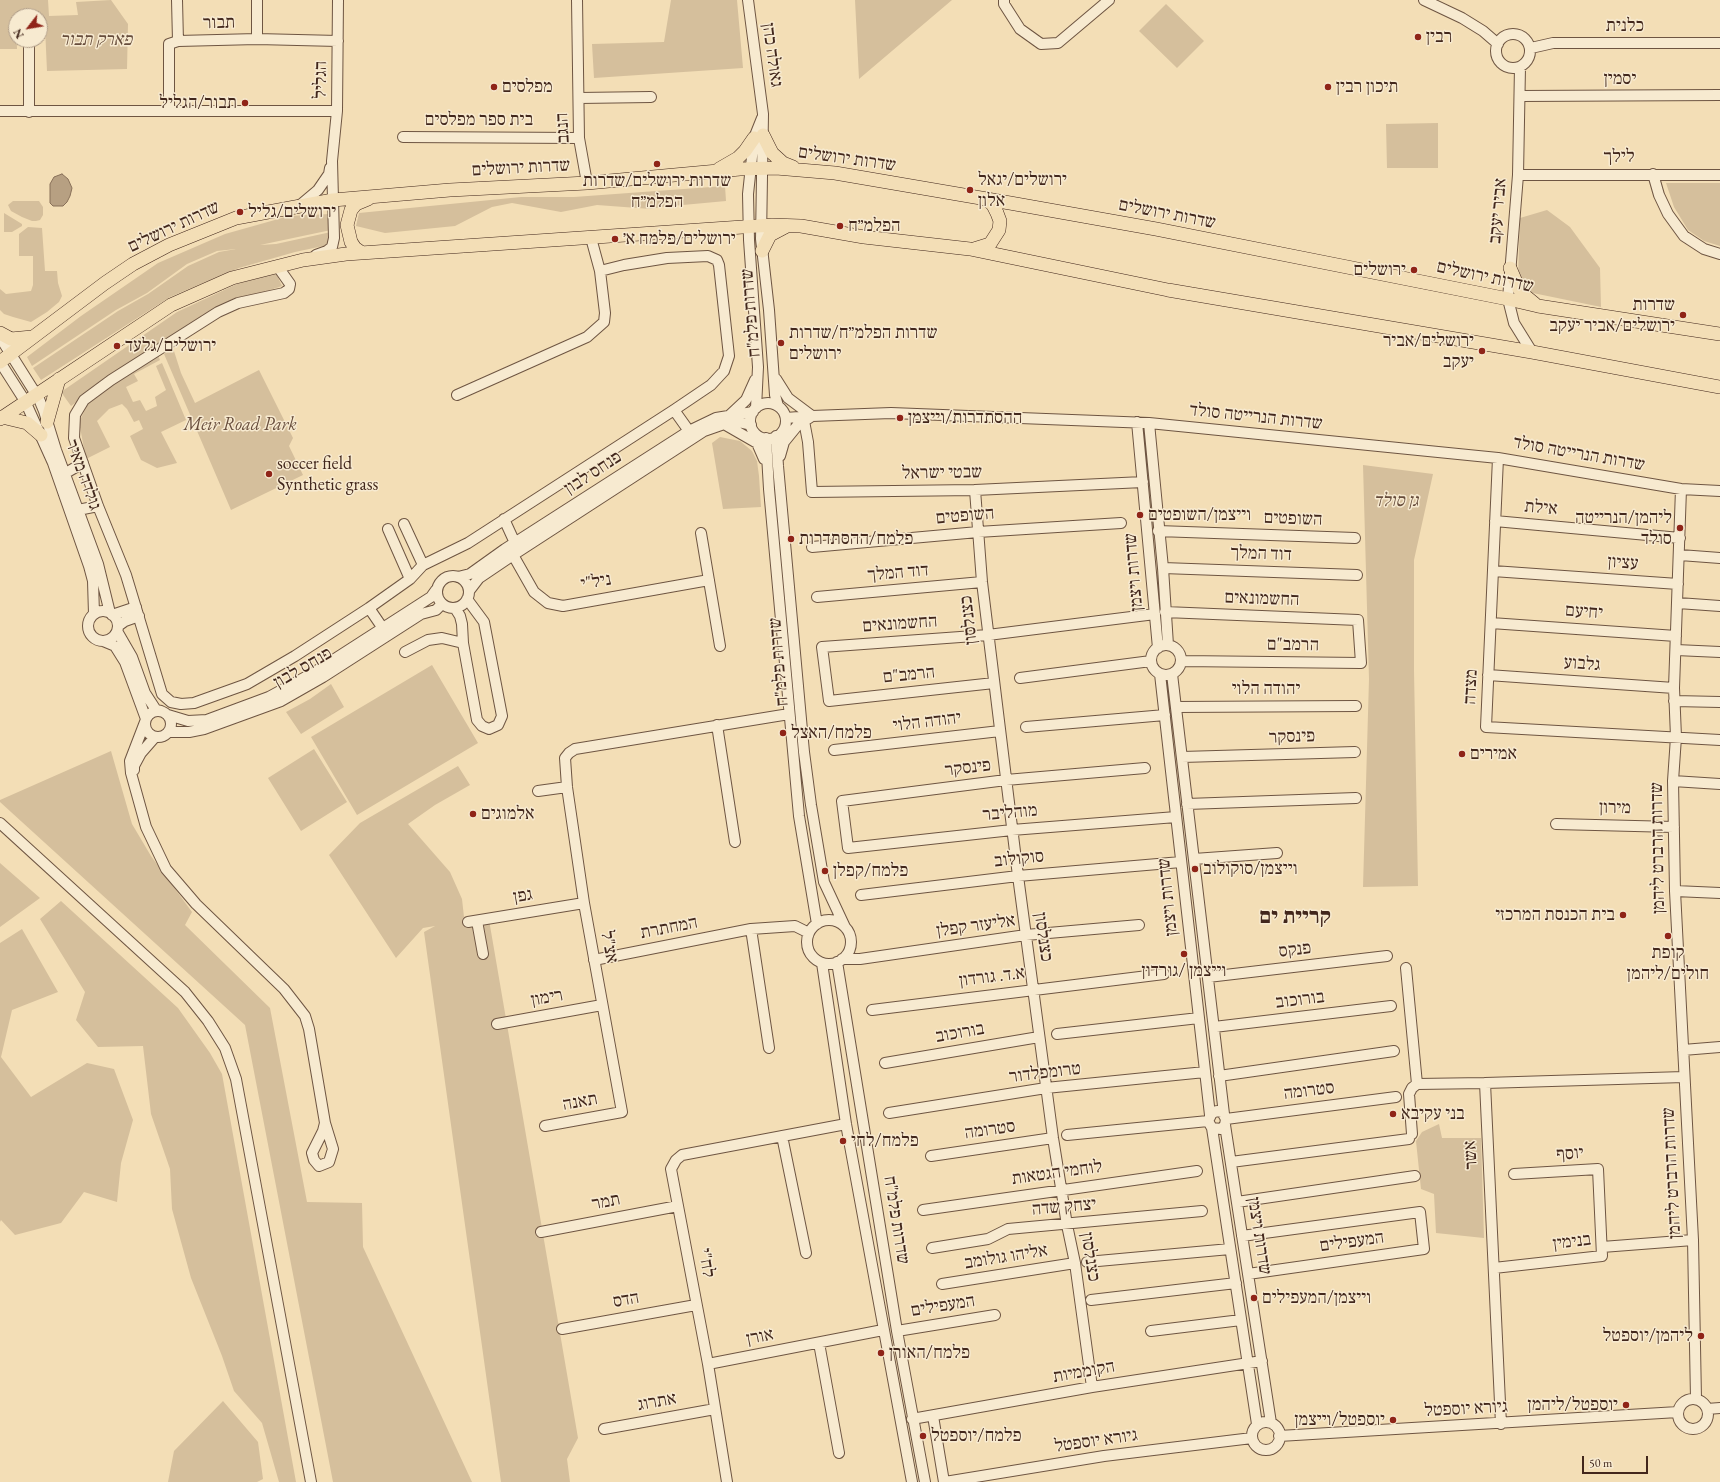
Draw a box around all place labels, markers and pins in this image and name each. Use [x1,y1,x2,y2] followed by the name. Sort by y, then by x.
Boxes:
[1426,26,1452,48] place label: רבין
[1413,32,1423,42] marker: רבין
[502,76,553,98] place label: מפלסים
[1336,76,1398,98] place label: תיכון רבין
[489,82,499,92] marker: מפלסים
[1323,82,1333,92] marker: תיכון רבין
[159,92,237,114] place label: תבור/הגליל
[240,98,250,108] marker: תבור/הגליל
[652,159,662,169] marker: שדרות ירושלים/שדרות הפלמ״ח
[978,169,1067,212] place label: ירושלים/יגאל אלון
[583,170,731,212] place label: שדרות ירושלים/שדרות הפלמ״ח
[965,185,975,195] marker: ירושלים/יגאל אלון
[248,201,336,223] place label: ירושלים/גליל
[235,207,245,217] marker: ירושלים/גליל
[848,215,901,237] place label: הפלמ״ח
[835,221,845,231] marker: הפלמ״ח
[623,228,736,250] place label: ירושלים/פלמח א׳
[610,234,620,244] marker: ירושלים/פלמח א׳
[1354,259,1406,281] place label: ירושלים
[1409,265,1419,275] marker: ירושלים
[1549,294,1675,336] place label: שדרות ירושלים/אביר יעקב
[1678,310,1688,320] marker: שדרות ירושלים/אביר יעקב
[789,322,937,364] place label: שדרות הפלמ״ח/שדרות ירושלים
[1383,330,1474,372] place label: ירושלים/אביר יעקב
[125,335,216,357] place label: ירושלים/גלעד
[776,338,786,348] marker: שדרות הפלמ״ח/שדרות ירושלים
[112,341,122,351] marker: ירושלים/גלעד
[1477,346,1487,356] marker: ירושלים/אביר יעקב
[908,407,1022,429] place label: ההסתדרות/וייצמן
[895,413,905,423] marker: ההסתדרות/וייצמן
[277,453,378,496] place label: soccer field Synthetic grass
[264,469,274,479] marker: soccer field Synthetic grass
[1148,504,1251,526] place label: וייצמן/השופטים
[1575,507,1672,550] place label: ליהמן/הנרייטה סולד
[1135,510,1145,520] marker: וייצמן/השופטים
[1675,523,1685,533] marker: ליהמן/הנרייטה סולד
[799,528,913,550] place label: פלמח/ההסתדרות
[786,534,796,544] marker: פלמח/ההסתדרות
[791,722,872,744] place label: פלמח/האצל
[778,728,788,738] marker: פלמח/האצל
[1470,743,1517,765] place label: אמירים
[1457,749,1467,759] marker: אמירים
[481,803,534,825] place label: אלמוגים
[468,809,478,819] marker: אלמוגים
[1203,858,1298,880] place label: וייצמן/סוקולוב
[833,860,908,882] place label: פלמח/קפלן
[1190,864,1200,874] marker: וייצמן/סוקולוב
[820,866,830,876] marker: פלמח/קפלן
[1495,904,1615,926] place label: בית הכנסת המרכזי
[1618,910,1628,920] marker: בית הכנסת המרכזי
[1663,931,1673,941] marker: קופת חולים/ליהמן
[1627,942,1709,984] place label: קופת חולים/ליהמן
[1179,949,1189,959] marker: וייצמן /גורדון
[1142,960,1226,982] place label: וייצמן /גורדון
[1401,1103,1465,1125] place label: בני עקיבא
[1388,1109,1398,1119] marker: בני עקיבא
[851,1130,919,1152] place label: פלמח/לחי
[838,1136,848,1146] marker: פלמח/לחי
[1262,1287,1371,1309] place label: וייצמן/המעפילים
[1249,1293,1259,1303] marker: וייצמן/המעפילים
[1603,1325,1693,1347] place label: ליהמן/יוספטל
[1696,1331,1706,1341] marker: ליהמן/יוספטל
[889,1342,970,1364] place label: פלמח/האורן
[876,1348,886,1358] marker: פלמח/האורן
[1528,1394,1618,1416] place label: יוספטל/ליהמן
[1621,1400,1631,1410] marker: יוספטל/ליהמן
[1294,1409,1385,1431] place label: יוספטל/וייצמן
[1388,1415,1398,1425] marker: יוספטל/וייצמן
[931,1425,1022,1447] place label: פלמח/יוספטל
[918,1431,928,1441] marker: פלמח/יוספטל

